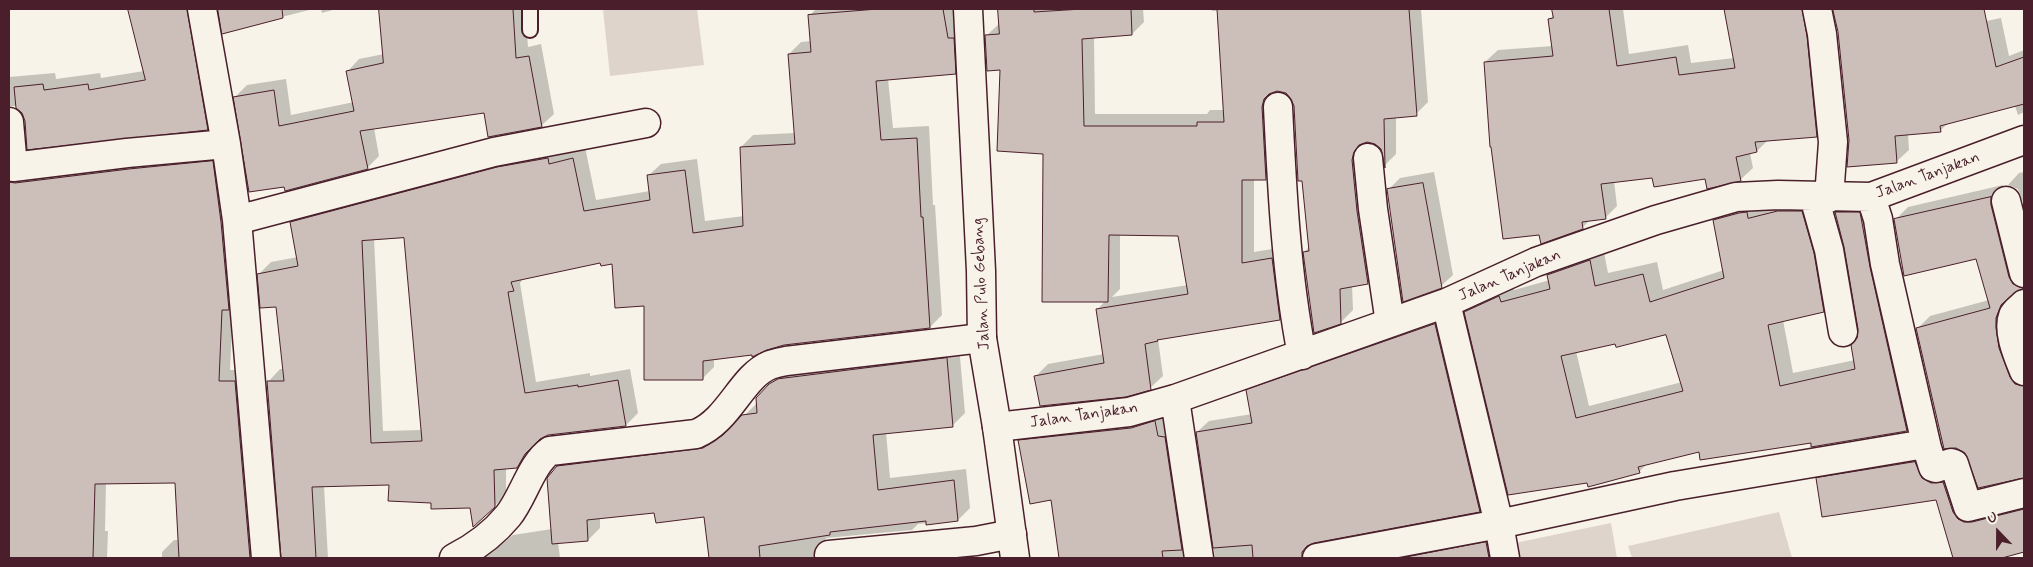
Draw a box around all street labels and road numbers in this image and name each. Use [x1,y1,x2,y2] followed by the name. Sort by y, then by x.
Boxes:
[1873,148,1983,204] street label: Jalan Tanjakan
[969,217,995,351] street label: Jalan Pulo Gebang
[1456,246,1564,306] street label: Jalan Tanjakan
[1029,399,1139,433] street label: Jalan Tanjakan

